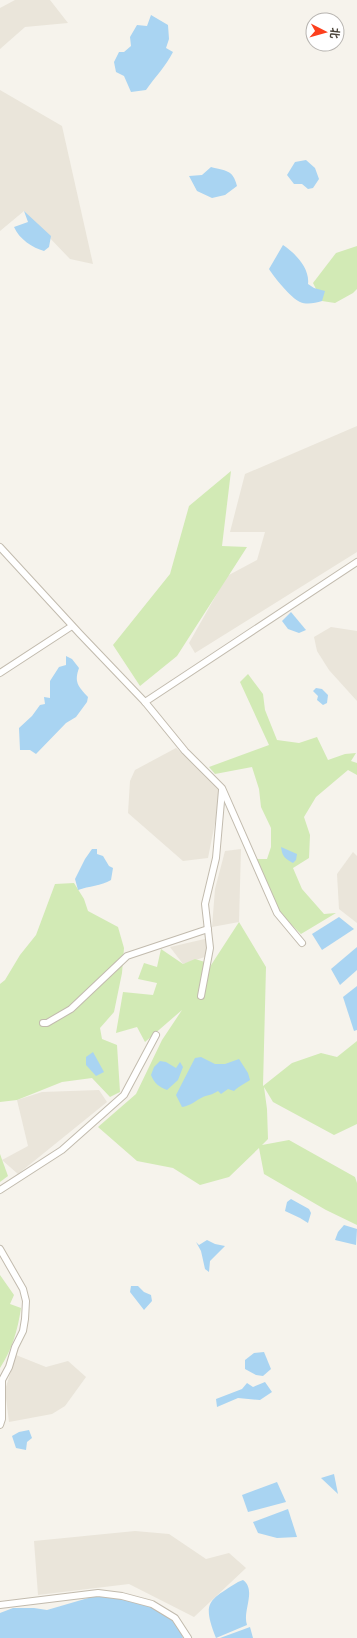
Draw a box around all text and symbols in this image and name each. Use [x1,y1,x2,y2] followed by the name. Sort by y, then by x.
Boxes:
[305,12,345,52] north arrow
[327,27,343,39] text: 北

